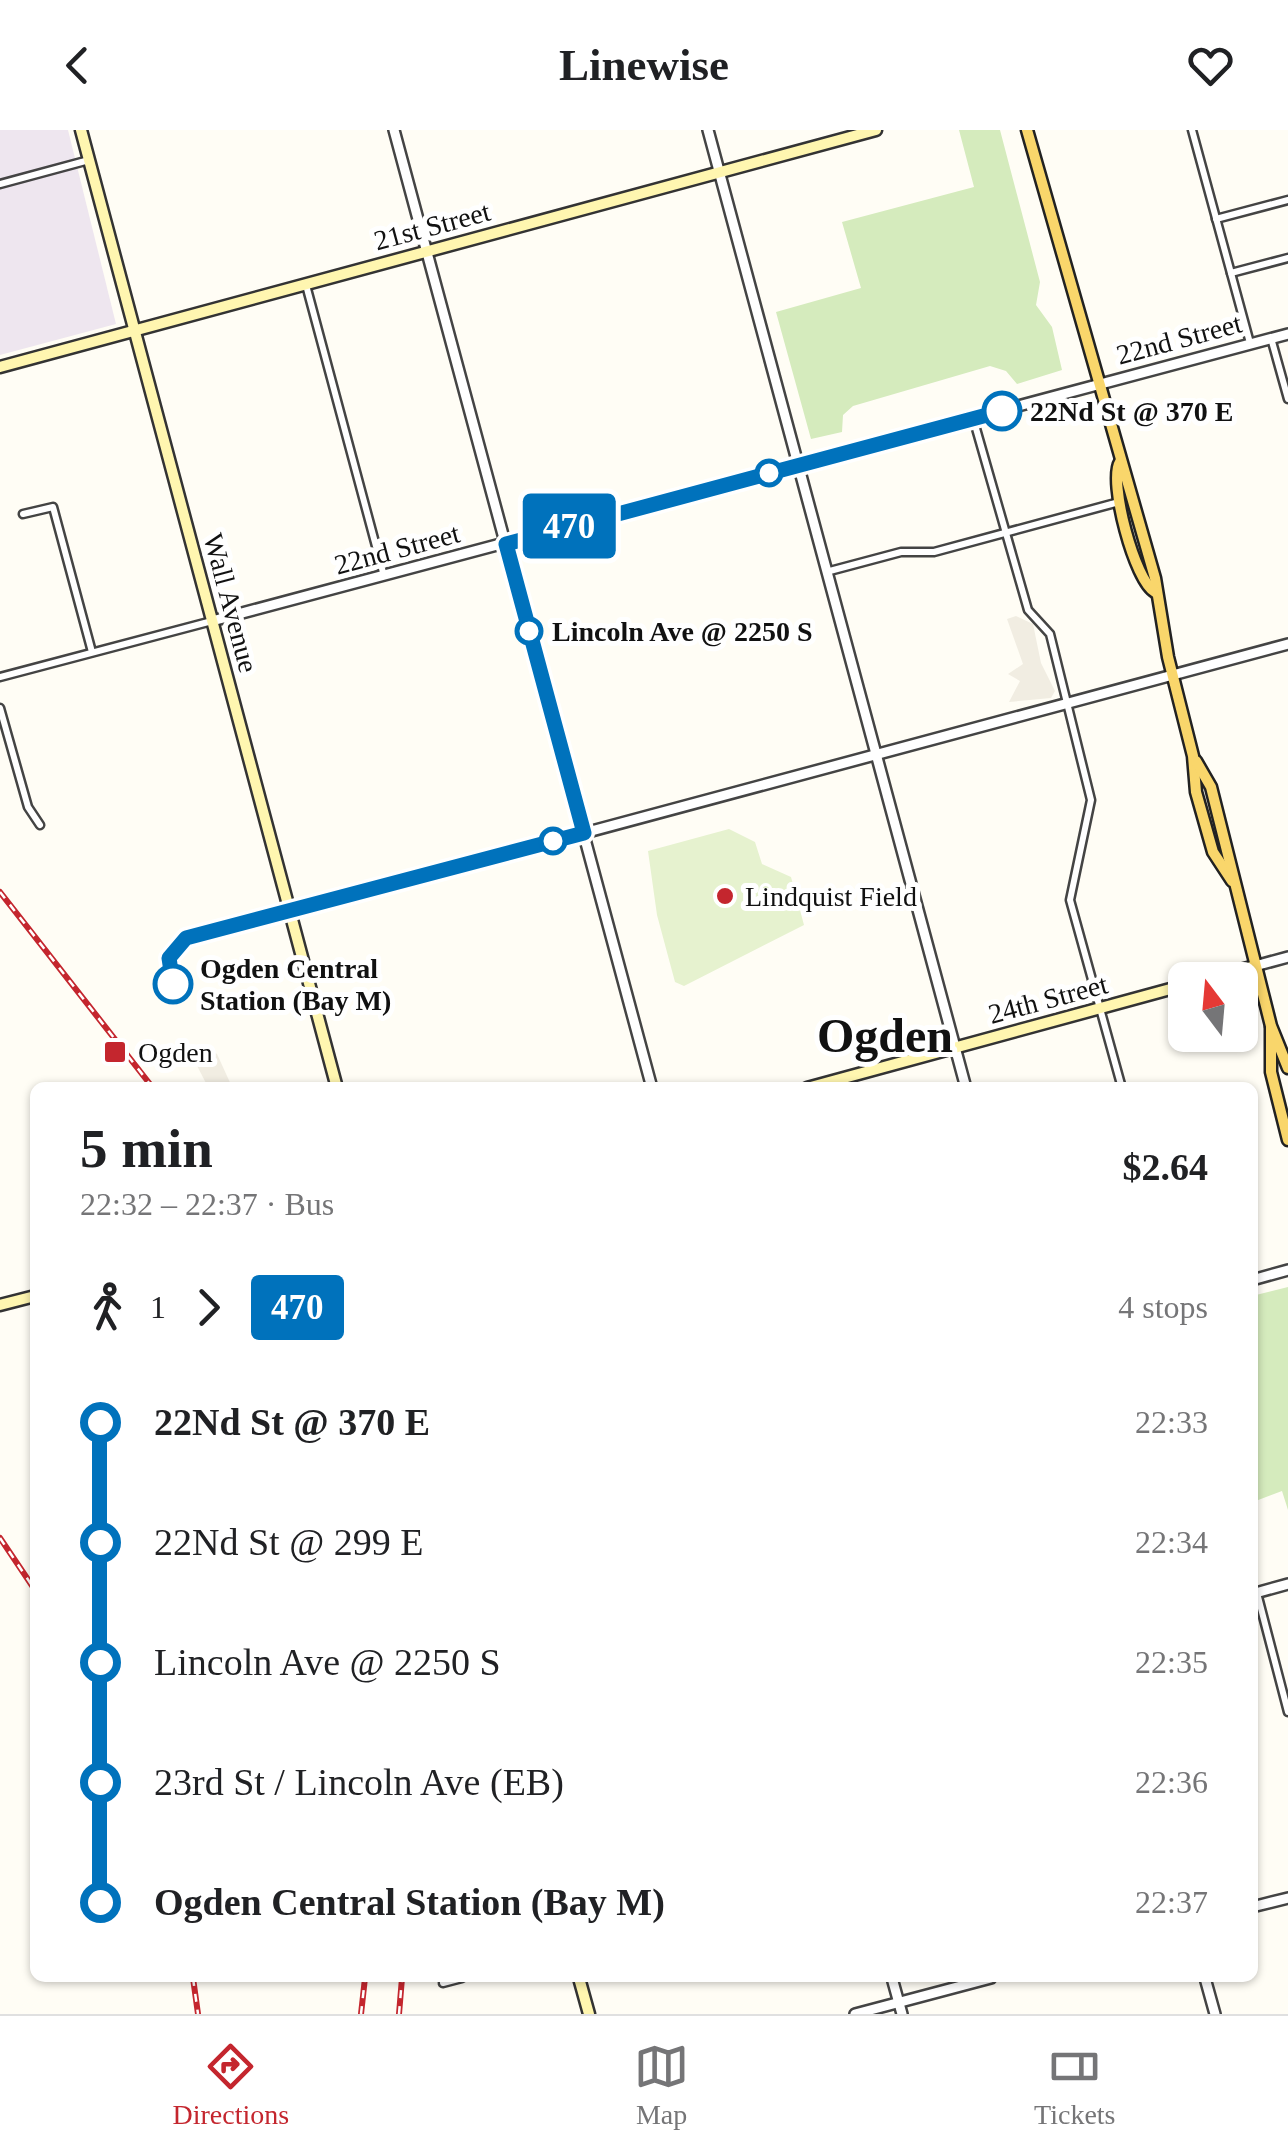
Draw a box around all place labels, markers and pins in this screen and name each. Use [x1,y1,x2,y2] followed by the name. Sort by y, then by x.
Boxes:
[983,392,1021,430] marker: 22Nd St @ 370 E
[1030,396,1233,427] place label: 22Nd St @ 370 E
[756,460,782,486] unlabelled marker
[552,616,812,647] place label: Lincoln Ave @ 2250 S
[516,618,542,644] marker: Lincoln Ave @ 2250 S
[540,828,566,854] unlabelled marker
[745,881,917,912] place label: Lindquist Field
[714,885,736,907] marker: Lindquist Field
[200,953,391,1016] place label: Ogden Central Station (Bay M)
[154,965,192,1003] marker: Ogden Central Station (Bay M)
[138,1037,213,1068] place label: Ogden
[102,1039,128,1065] marker: Ogden

